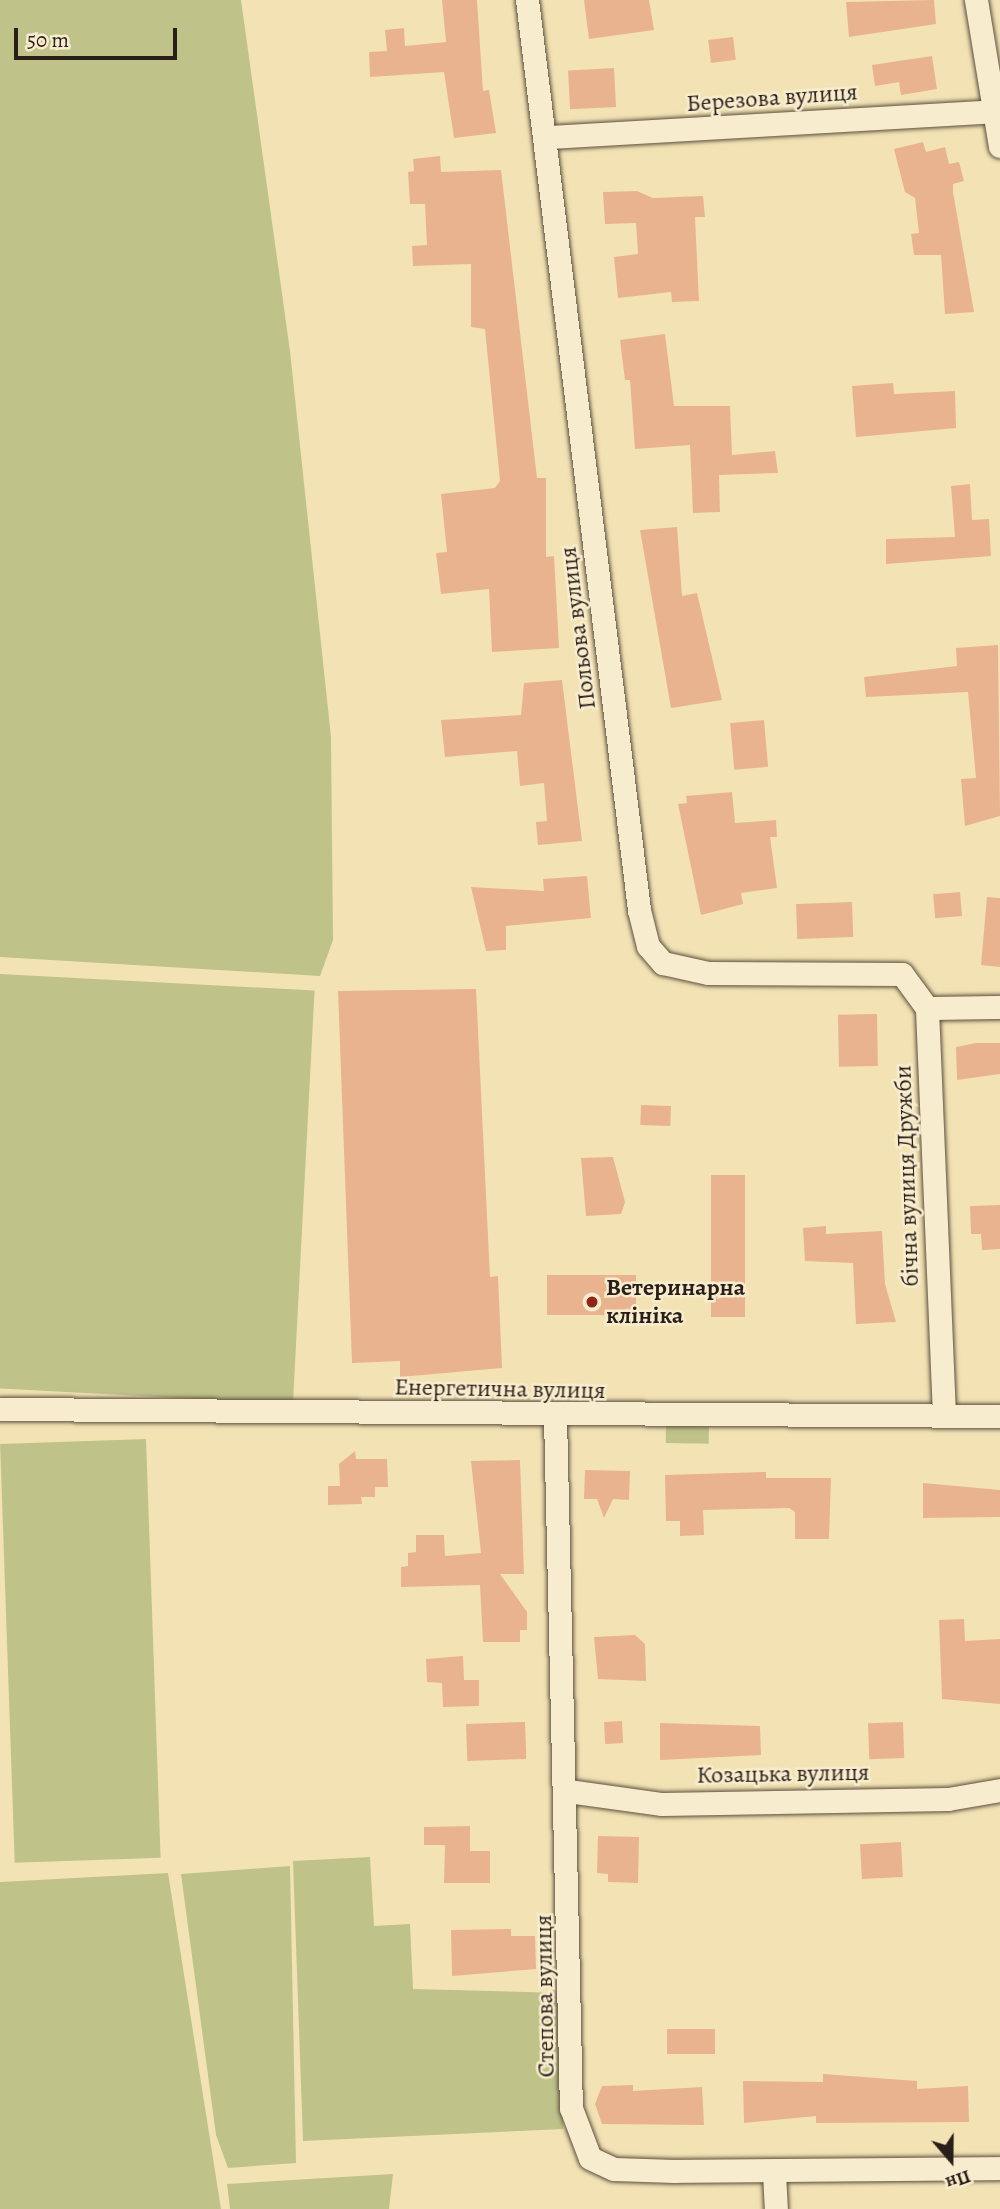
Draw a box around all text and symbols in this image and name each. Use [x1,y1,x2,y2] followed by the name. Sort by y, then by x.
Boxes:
[18,14,180,58] scale bar
[27,26,69,54] text: 50 m
[685,78,859,118] street label: Березова вулиця
[554,545,602,711] street label: Польова вулиця
[889,1065,925,1287] street label: бічна вулиця Дружби
[606,1274,745,1330] place label: Ветеринарна клініка
[584,1294,600,1310] marker: Ветеринарна клініка
[394,1373,606,1405] street label: Енергетична вулиця
[696,1758,870,1790] street label: Козацька вулиця
[529,1914,561,2078] street label: Степова вулиця
[916,2125,986,2195] north arrow
[942,2163,974,2196] text: Пн

